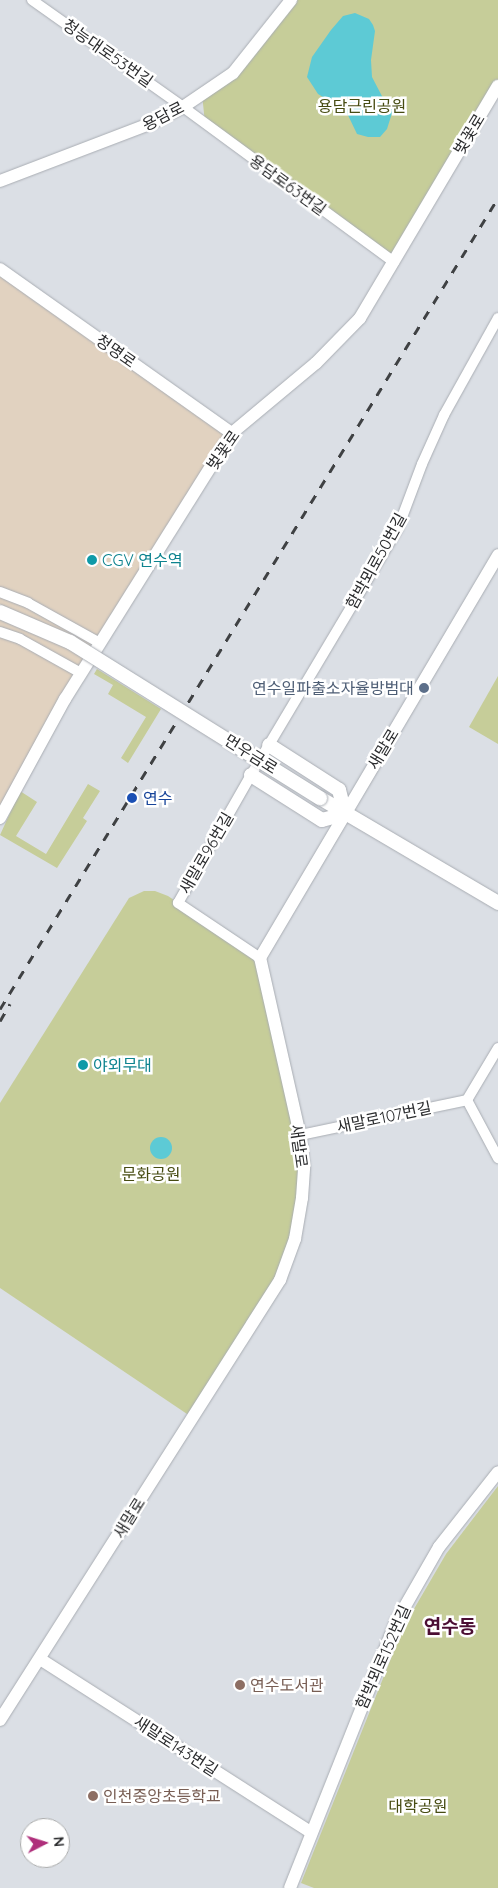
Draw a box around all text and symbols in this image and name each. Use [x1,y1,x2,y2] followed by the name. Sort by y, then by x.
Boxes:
[59,15,157,91] street label: 청능대로53번길
[318,96,406,116] park label: 용담근린공원
[139,97,187,135] street label: 용담로
[449,110,489,158] street label: 벚꽃로
[246,151,330,219] street label: 용담로63번길
[92,330,140,372] street label: 청명로
[202,426,244,474] street label: 벚꽃로
[342,510,410,612] street label: 함박뫼로50번길
[102,550,182,570] place label: CGV 연수역
[86,554,98,566] marker: CGV 연수역
[252,678,414,698] place label: 연수일파출소자율방범대
[418,682,430,694] marker: 연수일파출소자율방범대
[363,725,403,773] street label: 새말로
[221,730,281,778] street label: 먼우금로
[143,788,172,808] place label: 연수
[125,791,139,805] marker: 연수
[175,809,237,897] street label: 새말로96번길
[93,1055,152,1075] place label: 야외무대
[77,1059,89,1071] marker: 야외무대
[335,1098,433,1136] street label: 새말로107번길
[286,1123,312,1169] street label: 새말로
[122,1164,180,1184] park label: 문화공원
[109,1494,149,1542] street label: 새말로
[351,1602,415,1712] street label: 함박뫼로152번길
[424,1616,476,1638] district label: 연수동
[250,1675,324,1695] place label: 연수도서관
[234,1679,246,1691] marker: 연수도서관
[130,1712,222,1780] street label: 새말로143번길
[103,1786,221,1806] place label: 인천중앙초등학교
[87,1790,99,1802] marker: 인천중앙초등학교
[389,1796,447,1816] park label: 대학공원
[20,1818,70,1868] north arrow
[50,1836,68,1848] text: N

